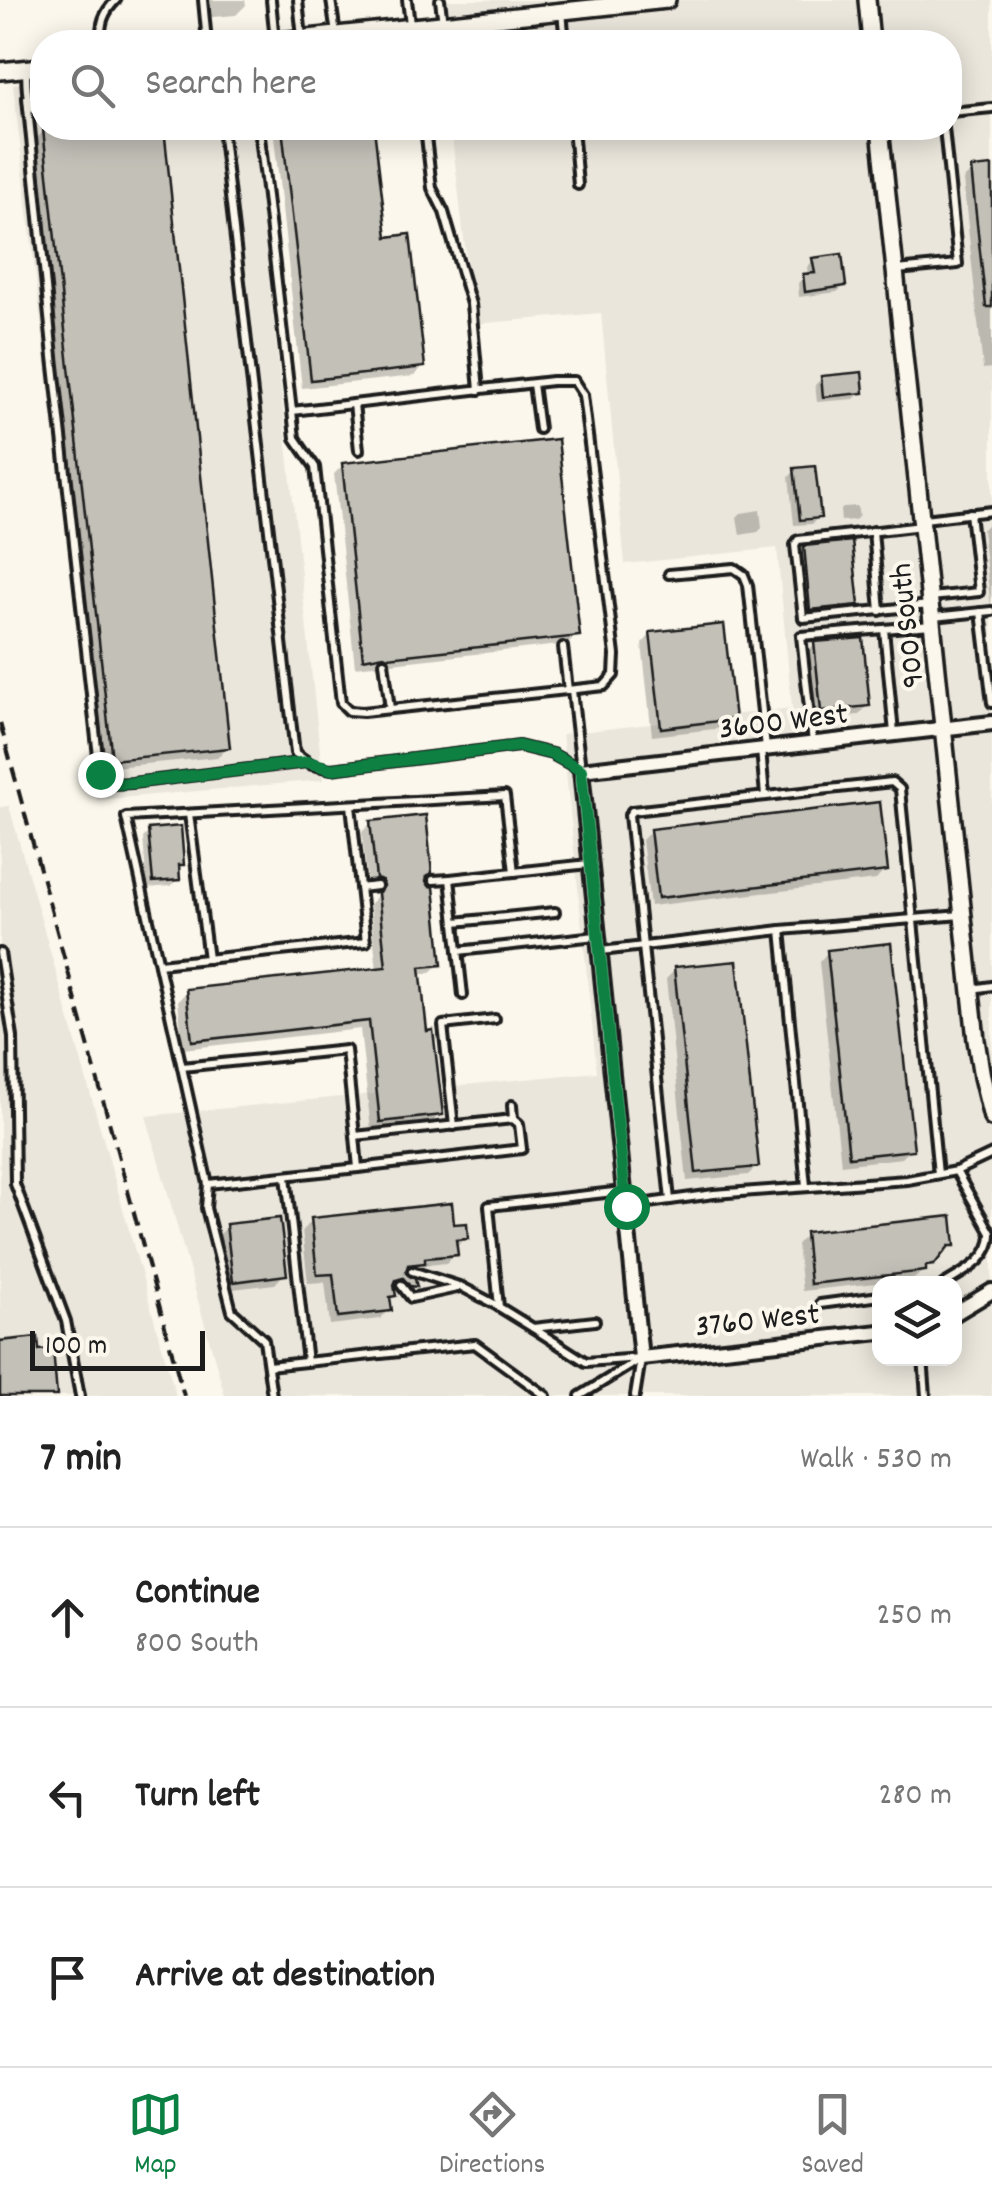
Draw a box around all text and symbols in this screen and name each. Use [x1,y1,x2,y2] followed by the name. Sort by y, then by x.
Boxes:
[30,30,962,140] search box
[65,58,120,113] icon: search
[145,58,317,113] text: Search here
[881,561,939,690] street label: 900 South
[716,693,851,755] street label: 3600 West
[78,752,124,798] route end
[604,1184,650,1230] route start
[872,1276,962,1366] map controls
[872,1276,962,1366] button: layers
[693,1294,822,1352] street label: 3760 West
[30,1326,205,1370] scale bar
[45,1328,107,1368] text: 100 m
[40,1431,122,1491] text: 7 min
[800,1438,952,1484] text: Walk · 530 m
[135,1567,260,1622] text: Continue
[40,1590,95,1645] icon: ahead
[876,1594,952,1640] text: 250 m
[135,1622,259,1668] text: 800 South
[40,1770,95,1825] icon: left
[135,1770,260,1825] text: Turn left
[878,1774,952,1820] text: 280 m
[40,1950,95,2005] icon: arrive
[135,1950,435,2005] text: Arrive at destination
[128,2087,183,2187] tab: Map
[439,2087,545,2187] tab: Directions
[801,2087,864,2187] tab: Saved

